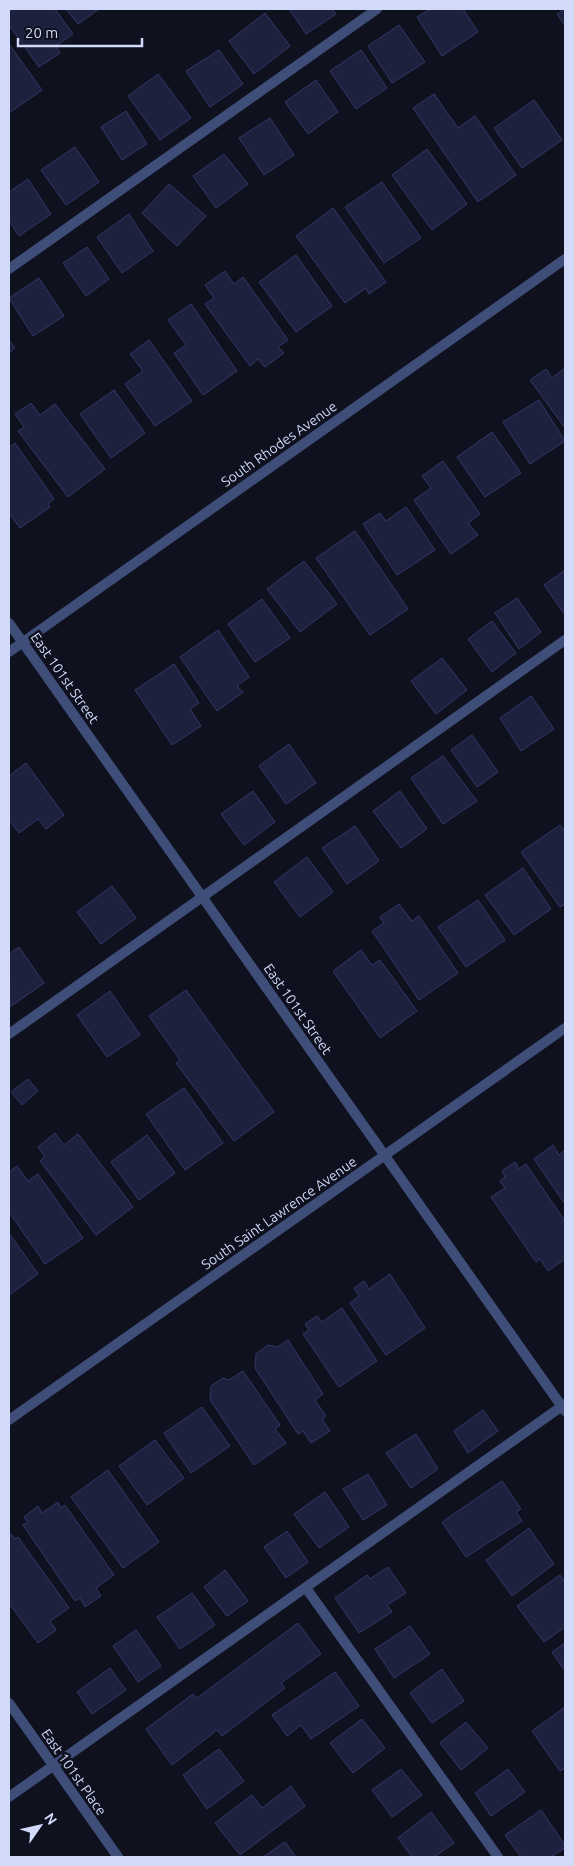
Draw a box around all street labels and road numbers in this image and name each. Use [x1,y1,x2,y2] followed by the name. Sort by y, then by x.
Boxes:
[218,398,340,490] street label: South Rhodes Avenue
[28,629,103,727] street label: East 101st Street
[261,960,336,1058] street label: East 101st Street
[198,1153,360,1273] street label: South Saint Lawrence Avenue
[38,1726,110,1818] street label: East 101st Place

